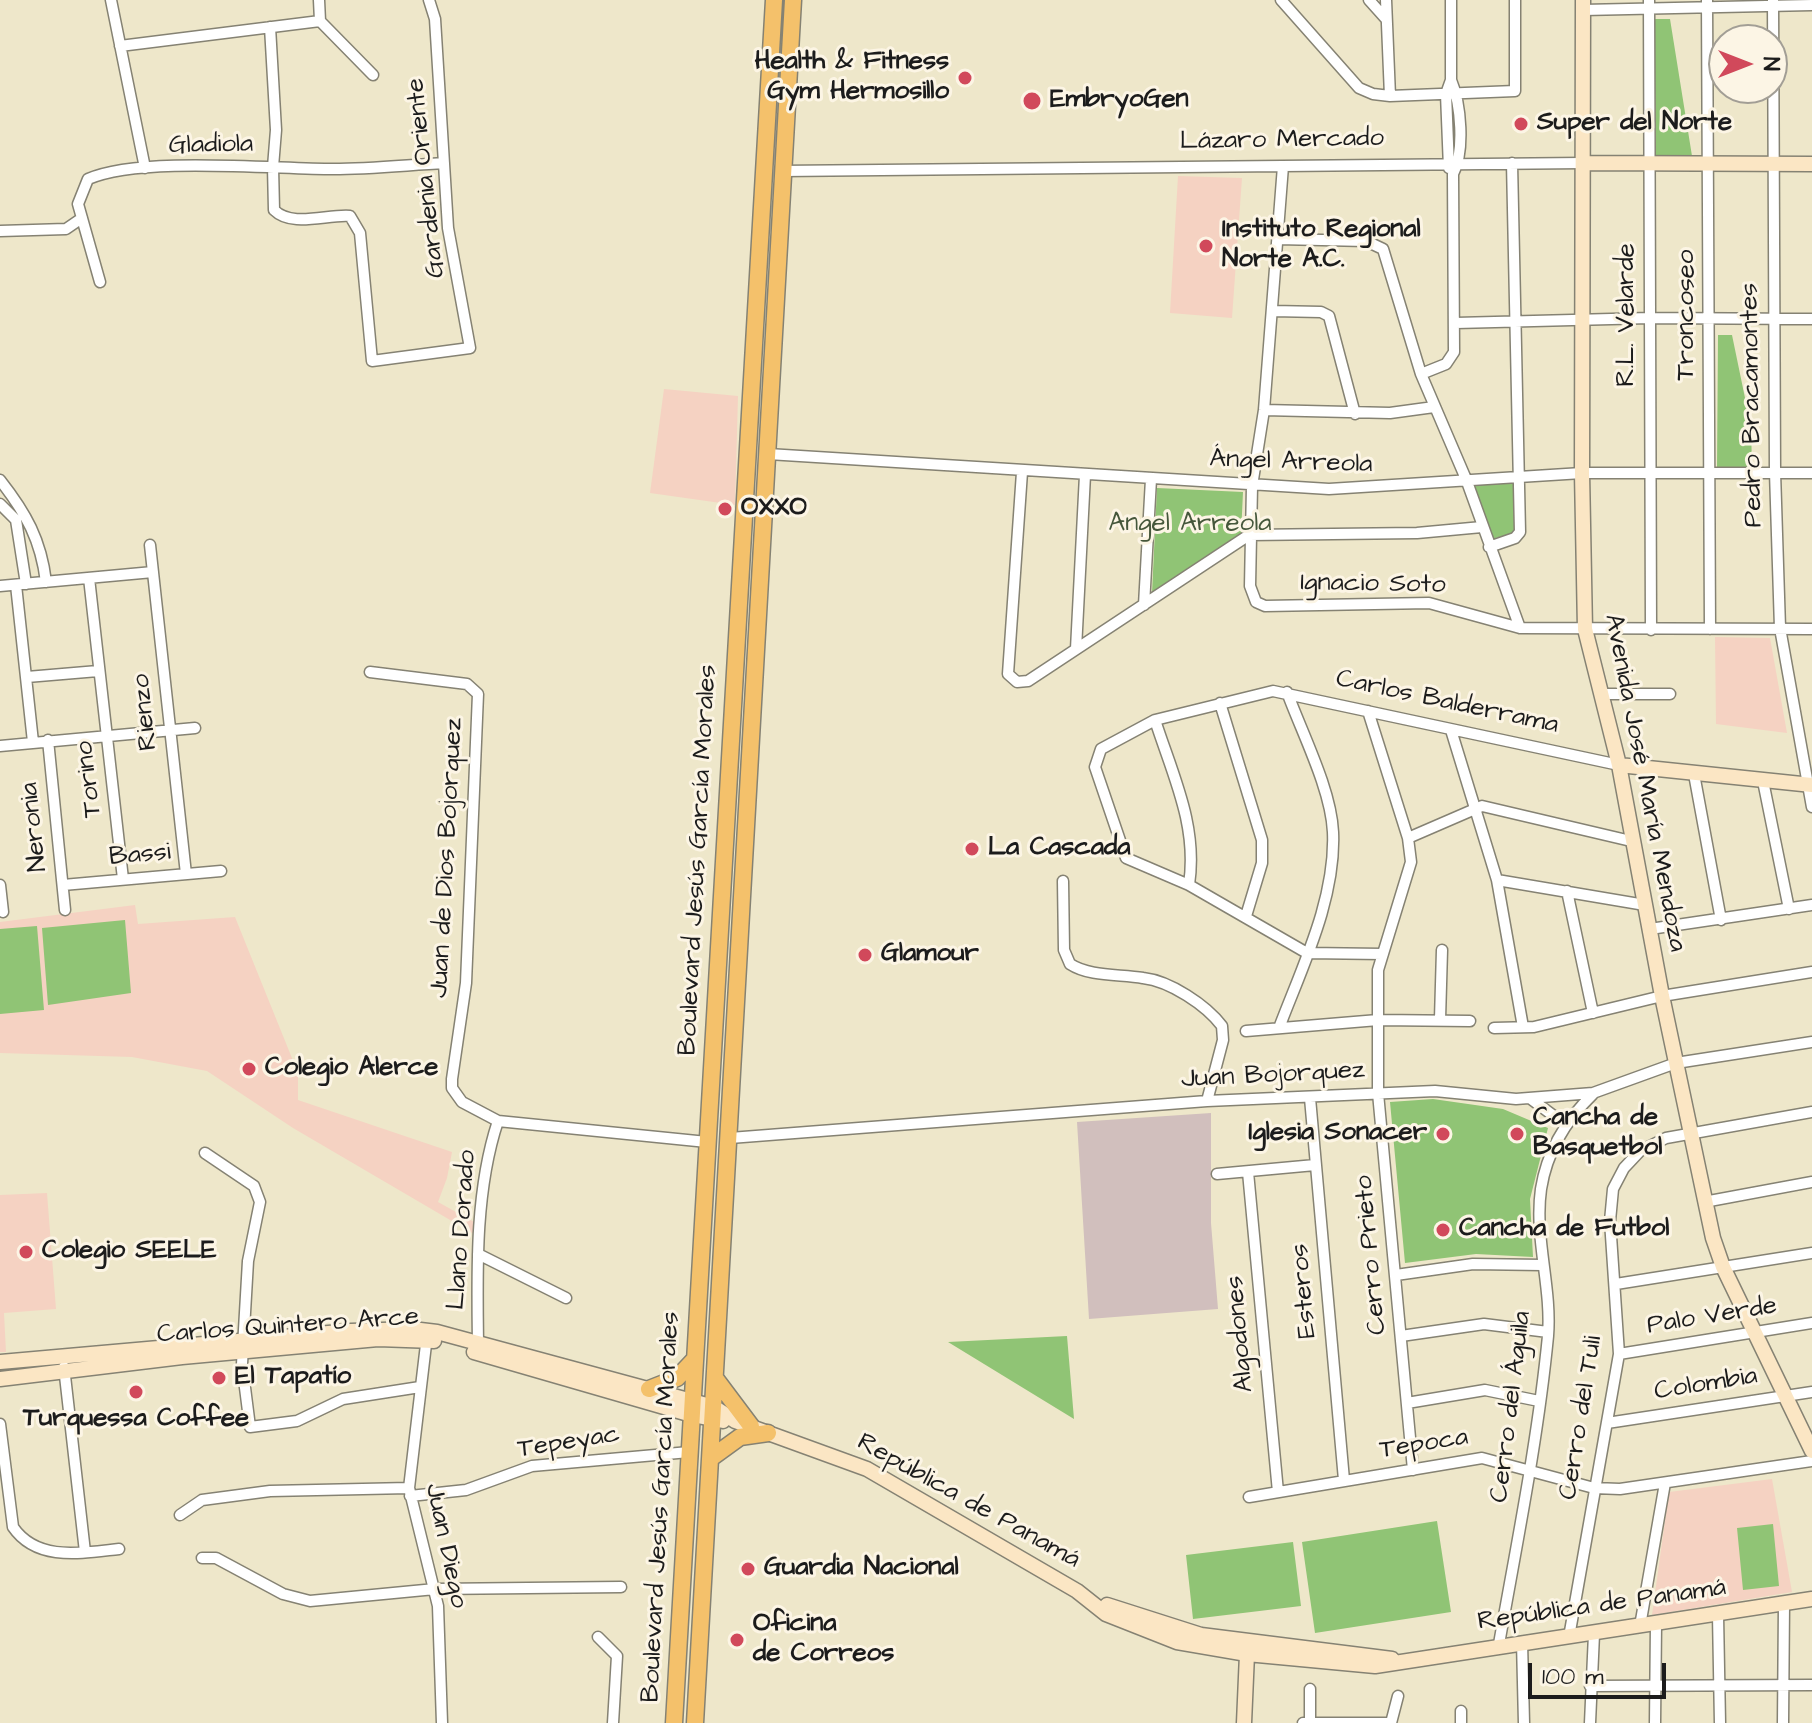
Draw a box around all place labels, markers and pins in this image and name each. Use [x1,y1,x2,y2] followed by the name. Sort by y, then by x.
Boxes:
[755,47,949,108] place label: Health & Fitness Gym Hermosillo
[956,69,974,87] marker: Health & Fitness Gym Hermosillo
[1050,85,1189,117] place label: EmbryoGen
[1021,90,1043,112] marker: EmbryoGen
[1537,108,1732,140] place label: Super del Norte
[1512,115,1530,133] marker: Super del Norte
[1222,215,1421,276] place label: Instituto Regional Norte A.C.
[1197,237,1215,255] marker: Instituto Regional Norte A.C.
[741,493,807,525] place label: OXXO
[716,500,734,518] marker: OXXO
[988,833,1131,865] place label: La Cascada
[963,840,981,858] marker: La Cascada
[881,939,979,971] place label: Glamour
[856,946,874,964] marker: Glamour
[265,1053,438,1085] place label: Colegio Alerce
[240,1060,258,1078] marker: Colegio Alerce
[1533,1103,1662,1164] place label: Cancha de Basquetbol
[1248,1118,1427,1150] place label: Iglesia Sonacer
[1434,1125,1452,1143] marker: Iglesia Sonacer
[1508,1125,1526,1143] marker: Cancha de Basquetbol
[1459,1214,1669,1246] place label: Cancha de Futbol
[1434,1221,1452,1239] marker: Cancha de Futbol
[42,1236,216,1268] place label: Colegio SEELE
[17,1243,35,1261] marker: Colegio SEELE
[235,1362,351,1394] place label: El Tapatío
[210,1369,228,1387] marker: El Tapatío
[127,1383,145,1401] marker: Turquessa Coffee
[23,1404,249,1436] place label: Turquessa Coffee
[764,1553,959,1585] place label: Guardia Nacional
[739,1560,757,1578] marker: Guardia Nacional
[753,1609,894,1670] place label: Oficina de Correos
[728,1631,746,1649] marker: Oficina de Correos

